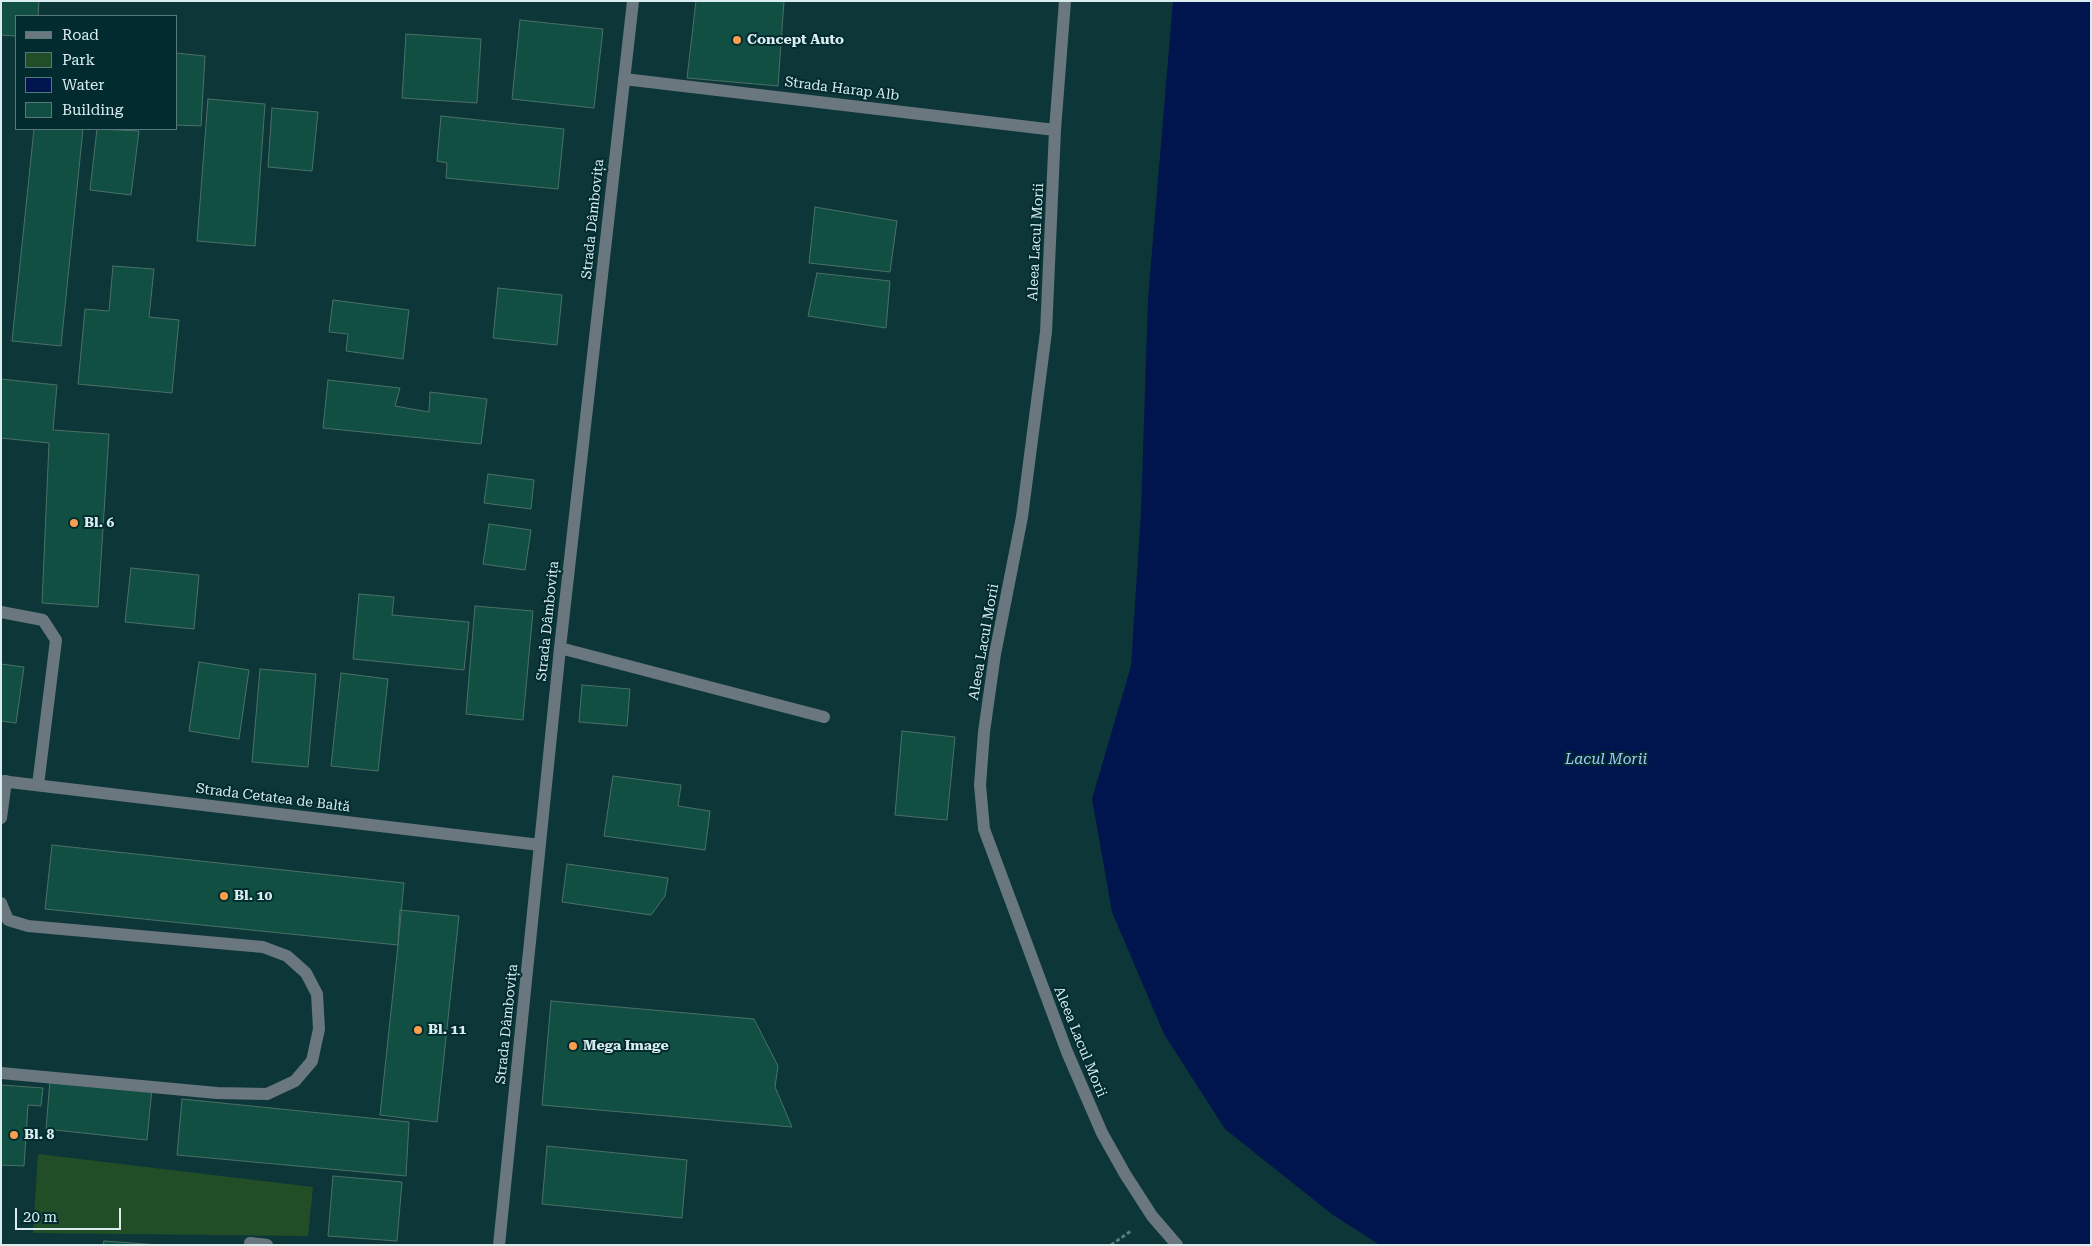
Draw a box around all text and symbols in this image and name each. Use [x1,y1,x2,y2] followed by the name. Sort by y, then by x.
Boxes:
[15,15,178,130] legend
[62,26,99,44] text: Road
[747,32,844,48] place label: Concept Auto
[731,34,743,46] marker: Concept Auto
[62,51,95,69] text: Park
[784,74,900,104] street label: Strada Harap Alb
[62,76,104,94] text: Water
[62,101,123,119] text: Building
[578,158,608,280] street label: Strada Dâmbovița
[1025,183,1047,301] street label: Aleea Lacul Morii
[84,515,114,531] place label: Bl. 6
[68,517,80,529] marker: Bl. 6
[533,560,563,682] street label: Strada Dâmbovița
[965,582,1003,702] street label: Aleea Lacul Morii
[1565,751,1647,769] water label: Lacul Morii
[195,780,351,816] street label: Strada Cetatea de Baltă
[234,888,272,904] place label: Bl. 10
[218,890,230,902] marker: Bl. 10
[492,963,522,1085] street label: Strada Dâmbovița
[1050,984,1110,1100] street label: Aleea Lacul Morii
[428,1022,466,1038] place label: Bl. 11
[412,1024,424,1036] marker: Bl. 11
[583,1038,669,1054] place label: Mega Image
[567,1040,579,1052] marker: Mega Image
[24,1127,54,1143] place label: Bl. 8
[8,1129,20,1141] marker: Bl. 8
[18,1198,124,1230] scale bar
[23,1208,57,1226] text: 20 m

